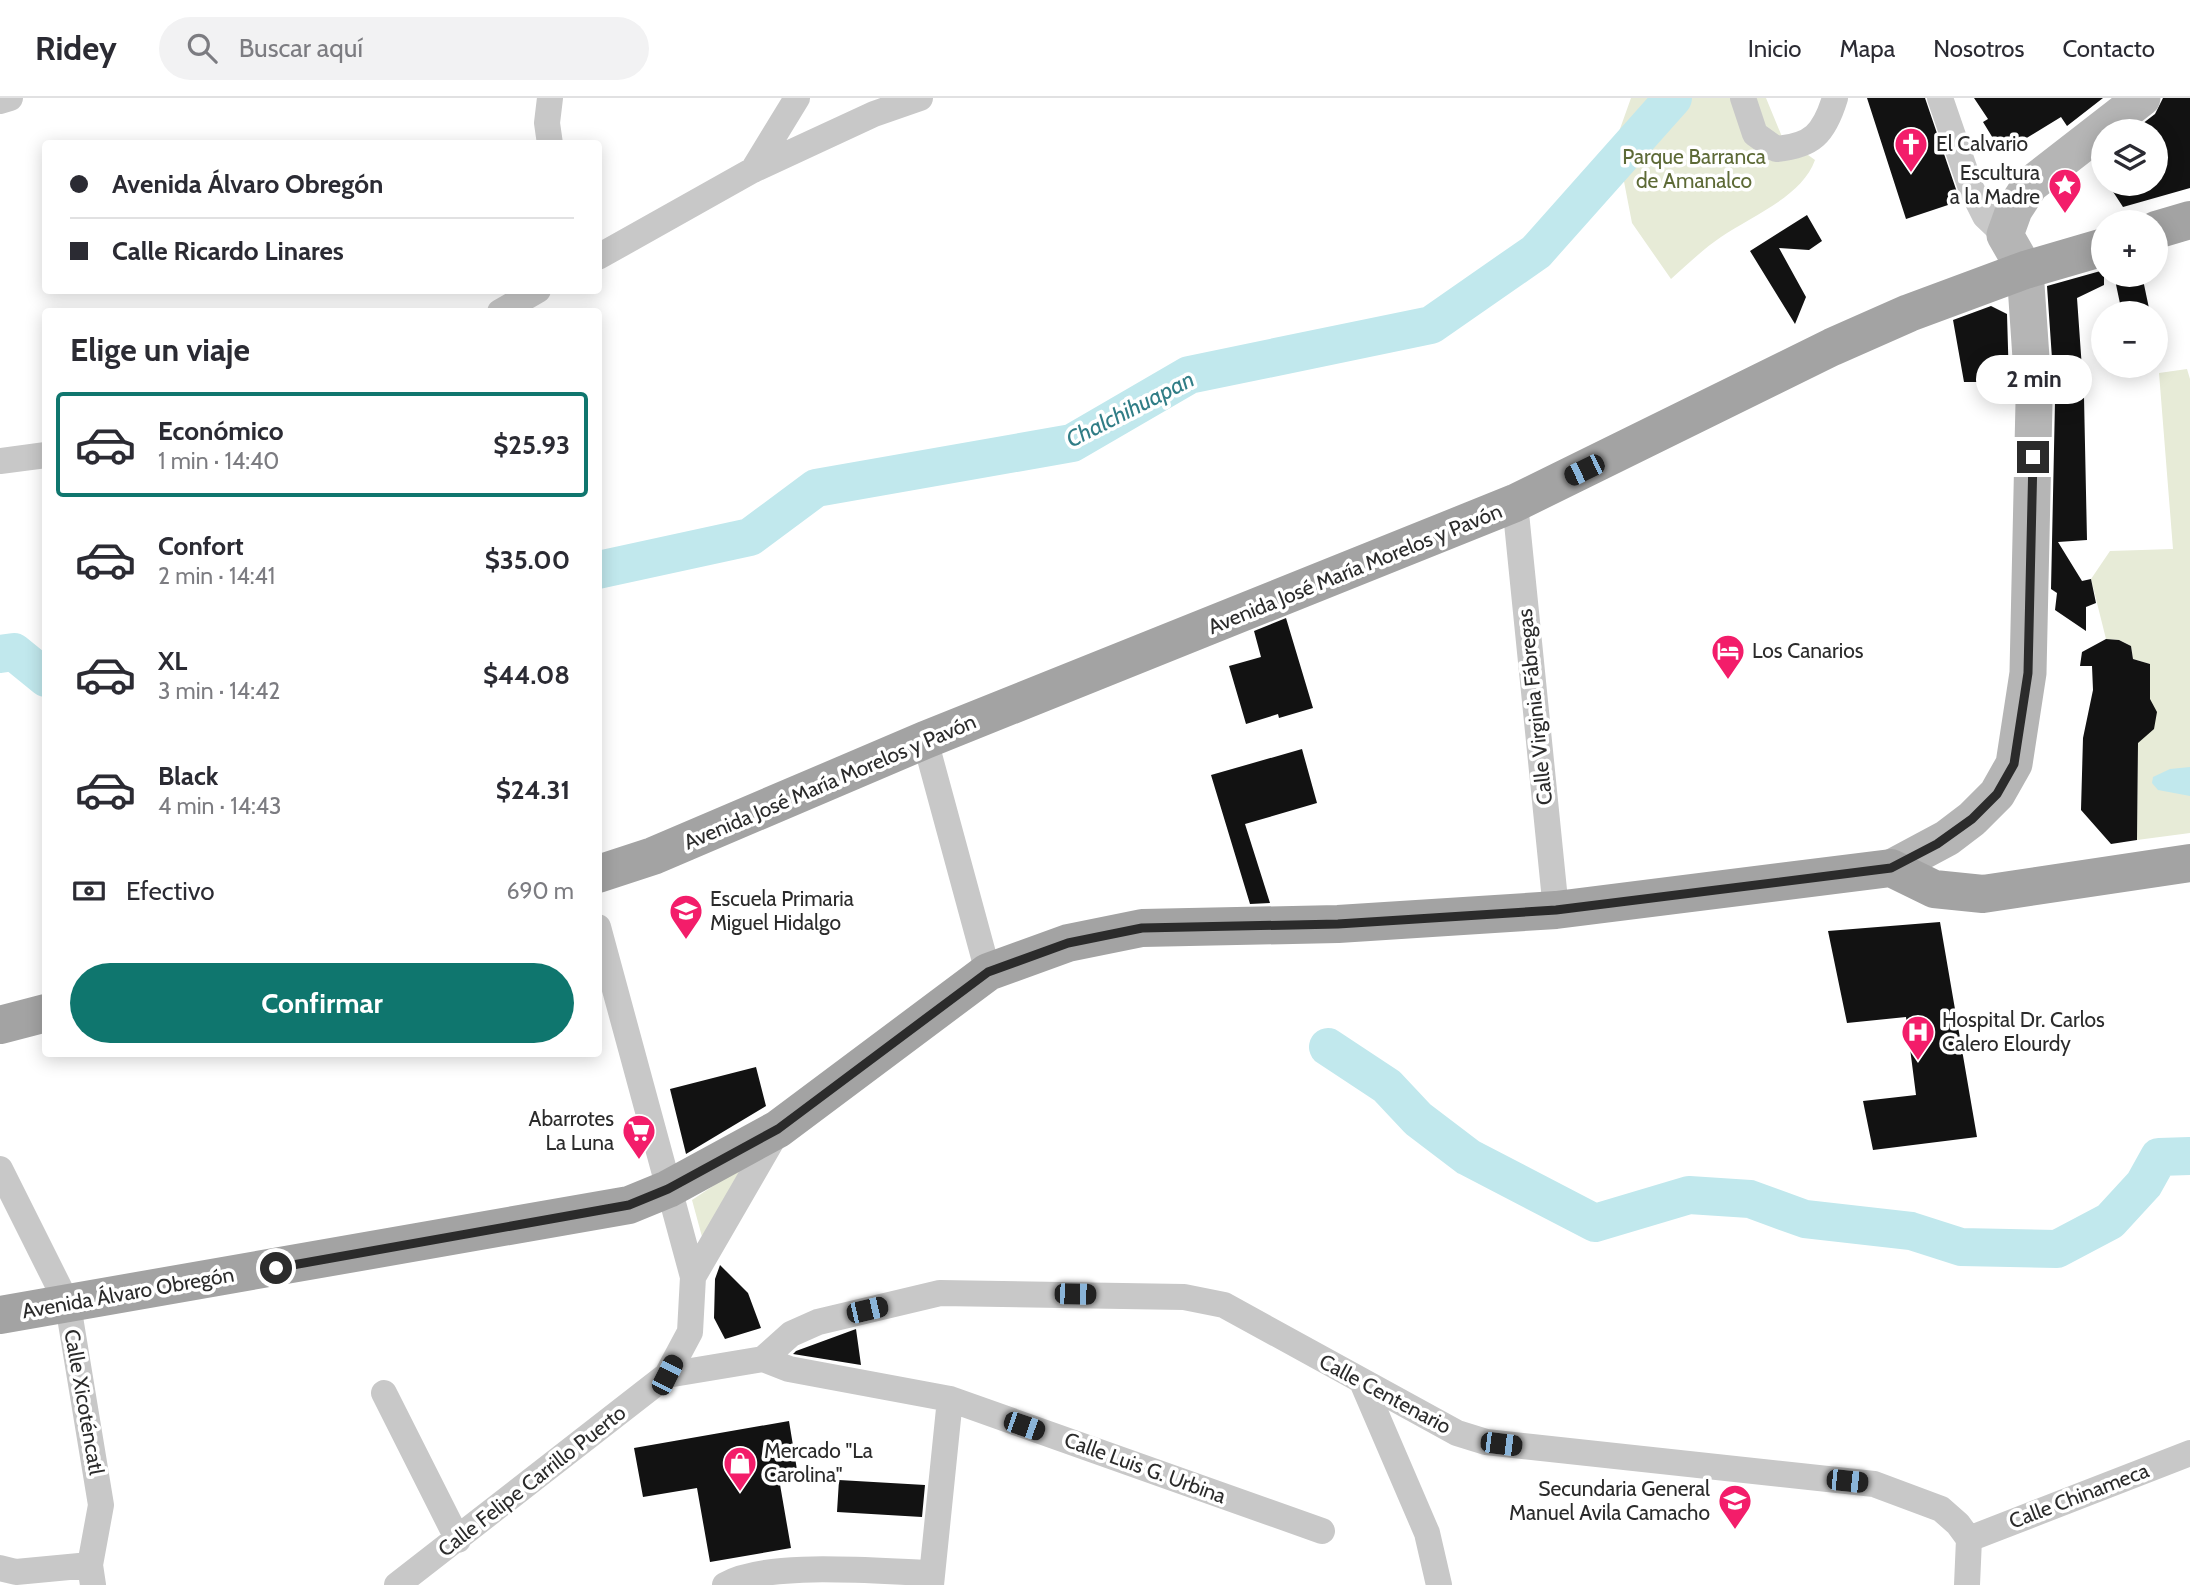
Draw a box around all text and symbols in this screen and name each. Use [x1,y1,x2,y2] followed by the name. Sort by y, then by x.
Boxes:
[159,17,649,80] search box
[35,28,117,68] text: Ridey
[183,29,221,67] icon: search
[239,32,363,64] text: Buscar aquí
[1748,34,1801,63] text: Inicio
[1839,34,1895,63] text: Mapa
[1933,34,2024,63] text: Nosotros
[2062,34,2155,63] text: Contacto
[2091,119,2168,378] map controls
[2091,119,2168,196] button: layers
[1892,125,1930,174] church icon: El Calvario
[1936,131,2028,156] place label: El Calvario
[1622,144,1766,193] park label: Parque Barranca de Amanalco
[1950,160,2040,209] place label: Escultura a la Madre
[2046,166,2084,215] place icon: Escultura a la Madre
[112,168,383,200] text: Avenida Álvaro Obregón
[2091,210,2168,287] button: +
[112,235,344,267] text: Calle Ricardo Linares
[2091,301,2168,378] button: −
[70,330,250,369] text: Elige un viaje
[1975,356,2091,404] callout: 2 min
[1061,365,1199,453] water label: Chalchihuapan
[2006,365,2062,393] text: 2 min
[74,413,137,476] icon: car
[158,415,284,447] text: Económico
[493,429,570,461] text: $25.93
[2017,441,2049,473] route end
[158,447,279,475] text: 1 min · 14:40
[1561,451,1608,489] car
[1204,498,1505,639] street label: Avenida José María Morelos y Pavón
[74,528,137,591] icon: car
[158,530,244,562] text: Confort
[485,544,570,576] text: $35.00
[158,562,275,590] text: 2 min · 14:41
[1512,607,1557,806] street label: Calle Virginia Fábregas
[1709,632,1747,681] hotel icon: Los Canarios
[1752,638,1864,663] place label: Los Canarios
[74,643,137,706] icon: car
[158,645,187,677] text: XL
[483,659,570,691] text: $44.08
[158,677,280,705] text: 3 min · 14:42
[680,709,980,855] street label: Avenida José María Morelos y Pavón
[74,758,137,821] icon: car
[158,760,218,792] text: Black
[496,774,570,806] text: $24.31
[158,792,282,820] text: 4 min · 14:43
[70,872,108,910] icon: cash
[126,875,215,907] text: Efectivo
[506,877,574,905] text: 690 m
[710,886,854,935] place label: Escuela Primaria Miguel Hidalgo
[667,892,705,941] school or university icon: Escuela Primaria Miguel Hidalgo
[70,963,574,1043] button: Confirmar
[1942,1007,2105,1056] place label: Hospital Dr. Carlos Calero Elourdy
[1899,1013,1937,1062] hospital icon: Hospital Dr. Carlos Calero Elourdy
[528,1106,614,1155] place label: Abarrotes La Luna
[620,1112,658,1161] supermarket icon: Abarrotes La Luna
[260,1252,292,1284] route start
[20,1262,236,1323] street label: Avenida Álvaro Obregón
[1054,1283,1097,1305] car
[845,1295,890,1325] car
[59,1327,110,1477] street label: Calle Xicoténcatl
[1315,1348,1455,1439] street label: Calle Centenario
[649,1352,686,1398] car
[433,1400,631,1562] street label: Calle Felipe Carrillo Puerto
[1001,1409,1048,1443] car
[1061,1427,1229,1508] street label: Calle Luis G. Urbina
[1479,1431,1524,1457] car
[764,1438,873,1487] place label: Mercado "La Carolina"
[721,1444,759,1493] shop icon: Mercado "La Carolina"
[2005,1457,2152,1534] street label: Calle Chinameca
[1826,1468,1869,1494] car
[1509,1476,1710,1525] place label: Secundaria General Manuel Avila Camacho
[1716,1482,1754,1531] school or university icon: Secundaria General Manuel Avila Camacho

